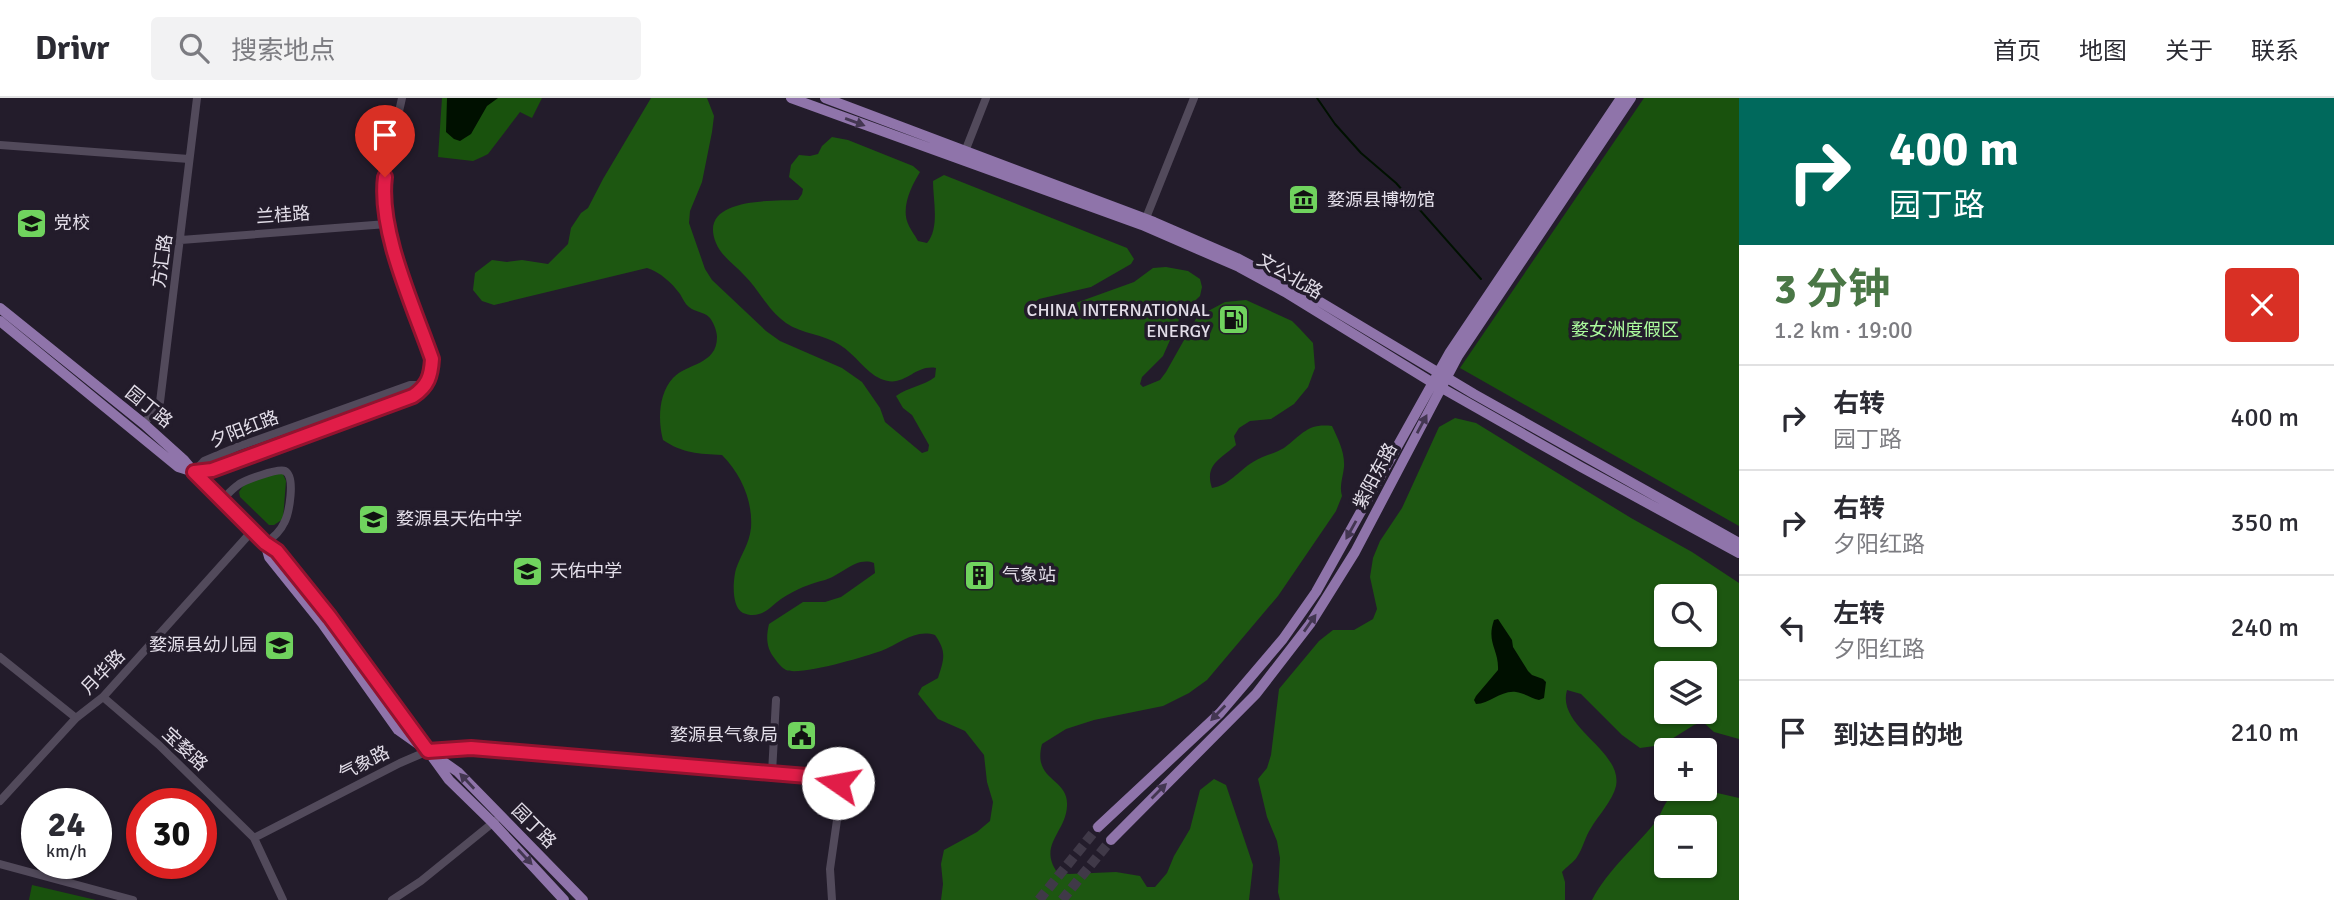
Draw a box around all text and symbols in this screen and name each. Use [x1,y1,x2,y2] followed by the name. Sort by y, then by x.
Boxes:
[151,17,641,80] search box
[35,28,109,69] text: Drivr
[175,29,213,67] icon: search
[231,35,335,67] text: 搜索地点
[1993,36,2041,66] text: 首页
[2079,36,2127,66] text: 地图
[2165,36,2213,66] text: 关于
[2251,36,2299,66] text: 联系
[355,105,415,177] pin
[366,116,404,154] icon: arrive
[844,116,865,127] one-way arrow
[1889,119,2019,179] text: 400 m
[1774,126,1865,217] icon: right
[1287,183,1321,217] museum icon: 婺源县博物馆
[1889,186,1985,225] text: 园丁路
[1327,189,1435,211] place label: 婺源县博物馆
[255,202,311,228] street label: 兰桂路
[14,206,48,240] school or university icon: 党校
[54,212,90,234] place label: 党校
[147,233,177,289] street label: 方汇路
[1253,248,1327,304] street label: 文公北路
[1774,264,1890,315] text: 3 分钟
[2225,268,2299,342] button: close
[1027,299,1210,342] place label: CHINA INTERNATIONAL ENERGY
[1216,303,1250,337] fuel station icon: CHINA INTERNATIONAL ENERGY
[1774,316,1913,345] text: 1.2 km · 19:00
[1571,319,1679,341] park label: 婺女洲度假区
[121,381,177,433] street label: 园丁路
[1833,388,1885,420] text: 右转
[1774,399,1812,437] icon: right
[2230,402,2299,434] text: 400 m
[206,406,282,452] street label: 夕阳红路
[1416,415,1428,434] one-way arrow
[1833,425,1902,454] text: 园丁路
[1348,439,1402,513] street label: 紫阳东路
[1833,493,1885,525] text: 右转
[356,502,390,536] school or university icon: 婺源县天佑中学
[1774,504,1812,542] icon: right
[2230,507,2299,539] text: 350 m
[396,508,522,530] place label: 婺源县天佑中学
[1345,520,1357,539] one-way arrow
[1833,530,1925,559] text: 夕阳红路
[510,554,544,588] school or university icon: 天佑中学
[962,558,996,592] building icon: 气象站
[550,560,622,582] place label: 天佑中学
[1002,564,1056,586] place label: 气象站
[1654,584,1717,878] map controls
[1654,584,1717,647] button: search
[1833,598,1885,630] text: 左转
[1774,609,1812,647] icon: left
[2230,612,2299,644] text: 240 m
[1303,613,1316,632] one-way arrow
[263,628,297,662] school or university icon: 婺源县幼儿园
[149,634,257,656] place label: 婺源县幼儿园
[1833,635,1925,664] text: 夕阳红路
[76,645,130,699] street label: 月华路
[1654,661,1717,724] button: layers
[1211,704,1227,721] one-way arrow
[1774,714,1812,752] icon: arrive
[2230,717,2299,749] text: 210 m
[784,718,818,752] public building icon: 婺源县气象局
[1833,720,1963,752] text: 到达目的地
[158,723,212,775] street label: 宝婺路
[670,724,778,746] place label: 婺源县气象局
[1654,738,1717,801] button: +
[335,741,393,785] street label: 气象路
[801,746,875,820] position arrow
[459,773,475,790] one-way arrow
[1150,783,1167,800] one-way arrow
[126,788,217,879] speed limit sign: 30
[507,799,561,853] street label: 园丁路
[48,803,85,846] text: 24
[1654,815,1717,878] button: −
[46,840,87,862] text: km/h
[516,848,532,865] one-way arrow

